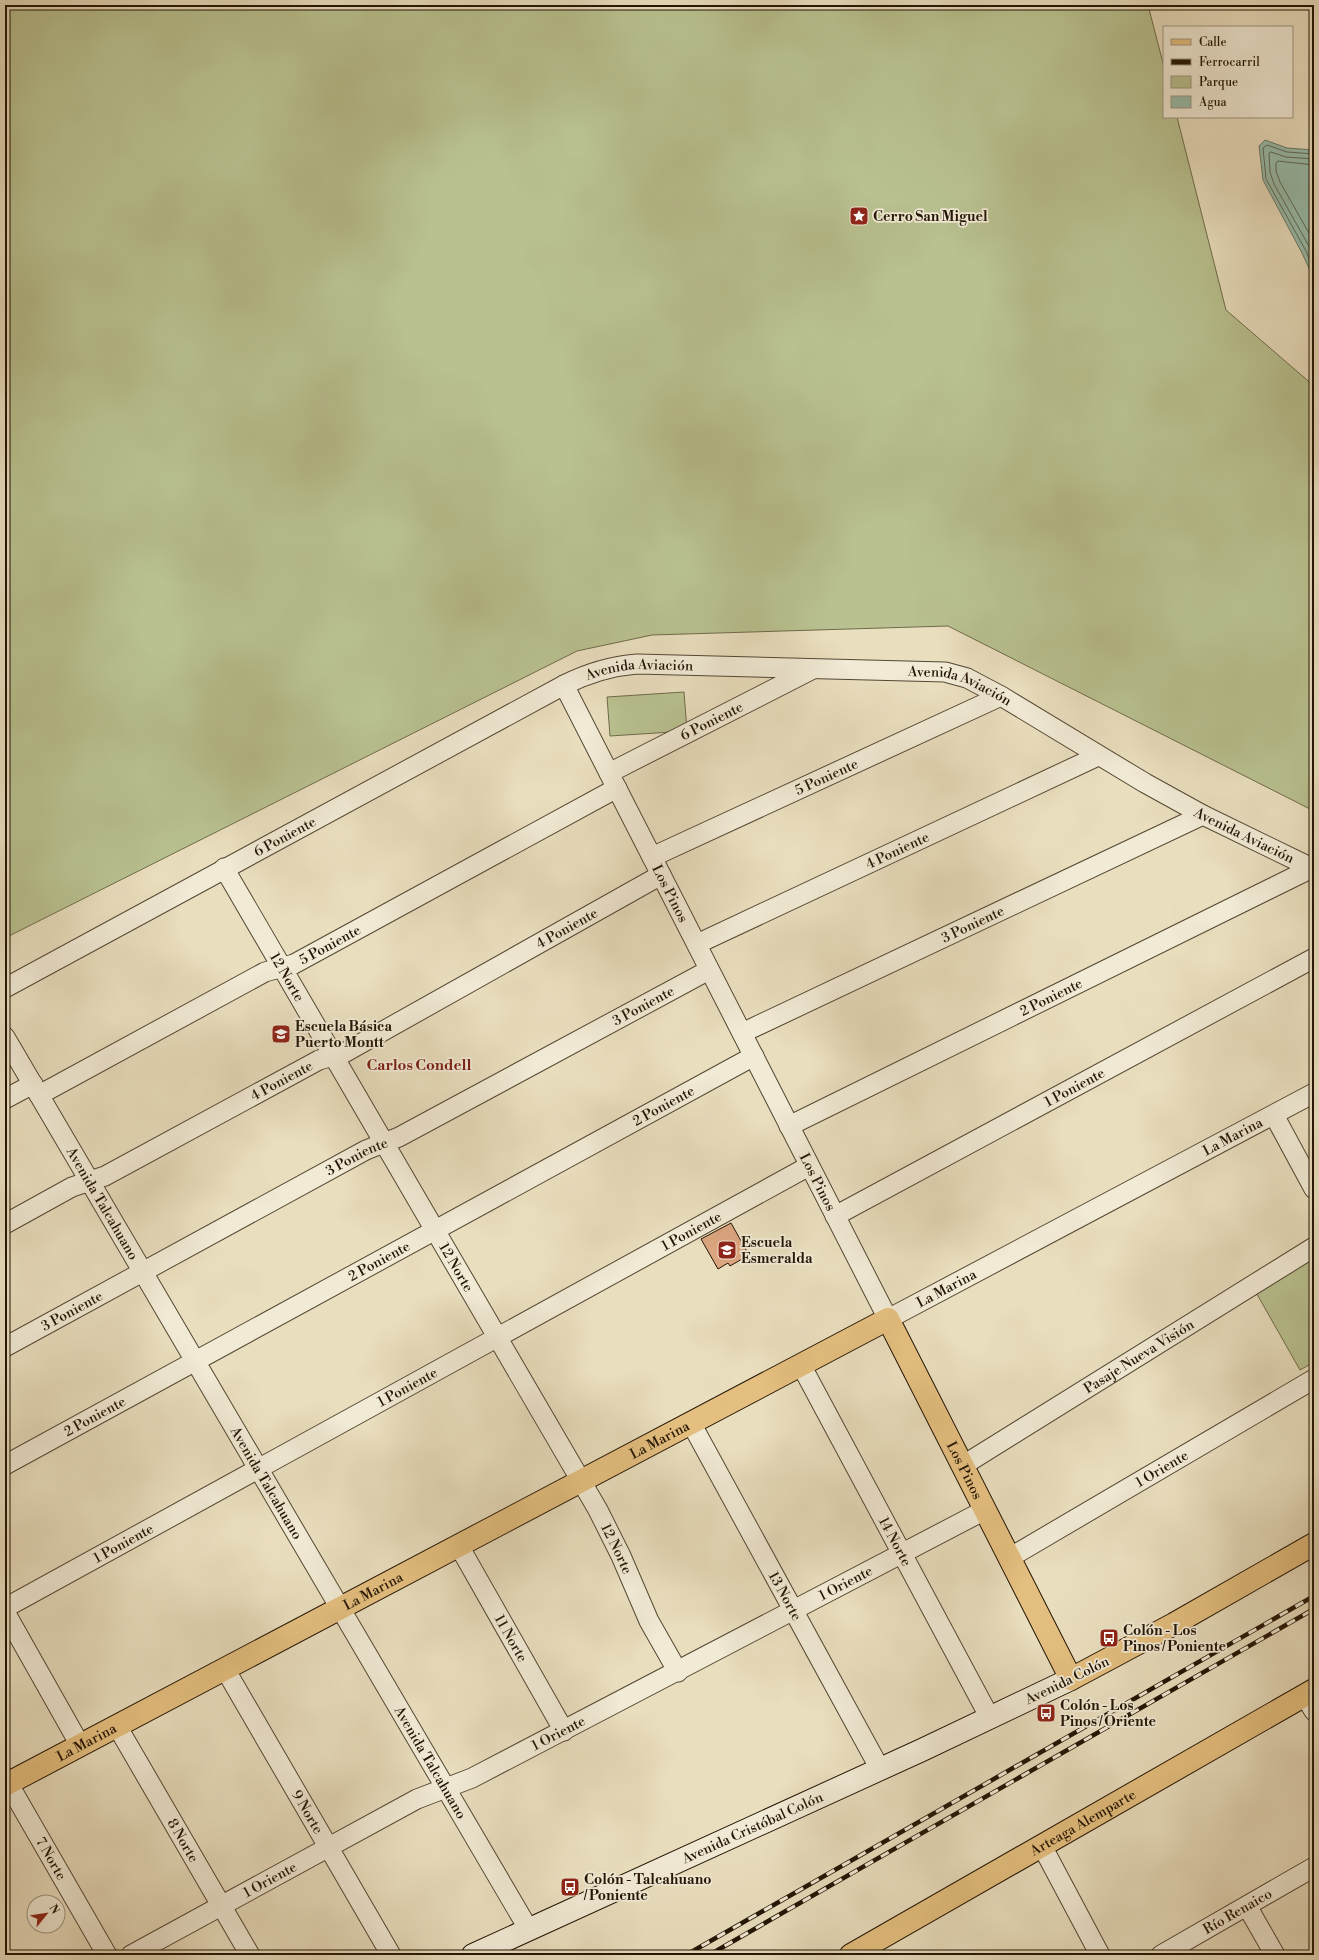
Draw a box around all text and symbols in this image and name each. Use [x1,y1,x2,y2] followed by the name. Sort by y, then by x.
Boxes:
[1163,26,1293,118] legend
[1199,35,1226,50] text: Calle
[1199,55,1260,70] text: Ferrocarril
[1199,75,1238,90] text: Parque
[1198,95,1228,110] text: Agua
[848,205,870,227] place icon: Cerro San Miguel
[873,208,988,226] place label: Cerro San Miguel
[582,656,694,685] street label: Avenida Aviación
[907,663,1015,711] street label: Avenida Aviación
[677,698,746,745] street label: 6 Poniente
[792,755,861,800] street label: 5 Poniente
[1190,803,1297,868] street label: Avenida Aviación
[251,813,319,862] street label: 6 Poniente
[863,828,932,874] street label: 4 Poniente
[647,862,692,926] street label: Los Pinos
[939,902,1007,947] street label: 3 Poniente
[533,904,601,953] street label: 4 Poniente
[296,921,364,969] street label: 5 Poniente
[265,950,308,1005] street label: 12 Norte
[1017,975,1086,1021] street label: 2 Poniente
[610,982,678,1030] street label: 3 Poniente
[295,1018,392,1052] place label: Escuela Básica Puerto Montt
[270,1023,292,1045] school or university icon: Escuela Básica Puerto Montt
[367,1056,471,1075] district label: Carlos Condell
[248,1057,316,1105] street label: 4 Poniente
[1042,1064,1108,1111] street label: 1 Poniente
[630,1082,698,1131] street label: 2 Poniente
[1200,1113,1267,1160] street label: La Marina
[323,1134,391,1180] street label: 3 Poniente
[61,1143,142,1264] street label: Avenida Talcahuano
[795,1150,839,1214] street label: Los Pinos
[658,1208,725,1255] street label: 1 Poniente
[741,1234,813,1268] place label: Escuela Esmeralda
[345,1238,413,1286] street label: 2 Poniente
[716,1239,738,1261] school or university icon: Escuela Esmeralda
[434,1240,477,1295] street label: 12 Norte
[914,1265,981,1312] street label: La Marina
[38,1287,106,1336] street label: 3 Poniente
[1081,1316,1198,1398] street label: Pasaje Nueva Visión
[375,1364,441,1411] street label: 1 Poniente
[61,1393,129,1441] street label: 2 Poniente
[627,1417,694,1464] street label: La Marina
[225,1423,306,1543] street label: Avenida Talcahuano
[942,1439,986,1503] street label: Los Pinos
[1132,1447,1192,1492] street label: 1 Oriente
[874,1514,915,1570] street label: 14 Norte
[91,1520,157,1568] street label: 1 Poniente
[596,1521,636,1577] street label: 12 Norte
[816,1562,876,1605] street label: 1 Oriente
[340,1568,407,1615] street label: La Marina
[764,1569,805,1624] street label: 13 Norte
[490,1612,531,1666] street label: 11 Norte
[1123,1622,1227,1656] place label: Colón - Los Pinos / Poniente
[1098,1627,1120,1649] bus stop icon: Colón - Los Pinos / Poniente
[1021,1652,1113,1709] street label: Avenida Colón
[1060,1697,1157,1731] place label: Colón - Los Pinos / Oriente
[389,1702,470,1823] street label: Avenida Talcahuano
[1035,1702,1057,1724] bus stop icon: Colón - Los Pinos / Oriente
[529,1712,589,1755] street label: 1 Oriente
[54,1719,121,1766] street label: La Marina
[1026,1786,1139,1861] street label: Arteaga Alemparte
[287,1787,327,1837] street label: 9 Norte
[678,1788,827,1869] street label: Avenida Cristóbal Colón
[163,1815,202,1866] street label: 8 Norte
[31,1834,70,1884] street label: 7 Norte
[240,1858,300,1902] street label: 1 Oriente
[583,1871,711,1905] place label: Colón - Talcahuano / Poniente
[559,1876,581,1898] bus stop icon: Colón - Talcahuano / Poniente
[1200,1885,1276,1939] street label: Río Renaico
[26,1894,66,1934] north arrow
[46,1902,62,1917] text: N

